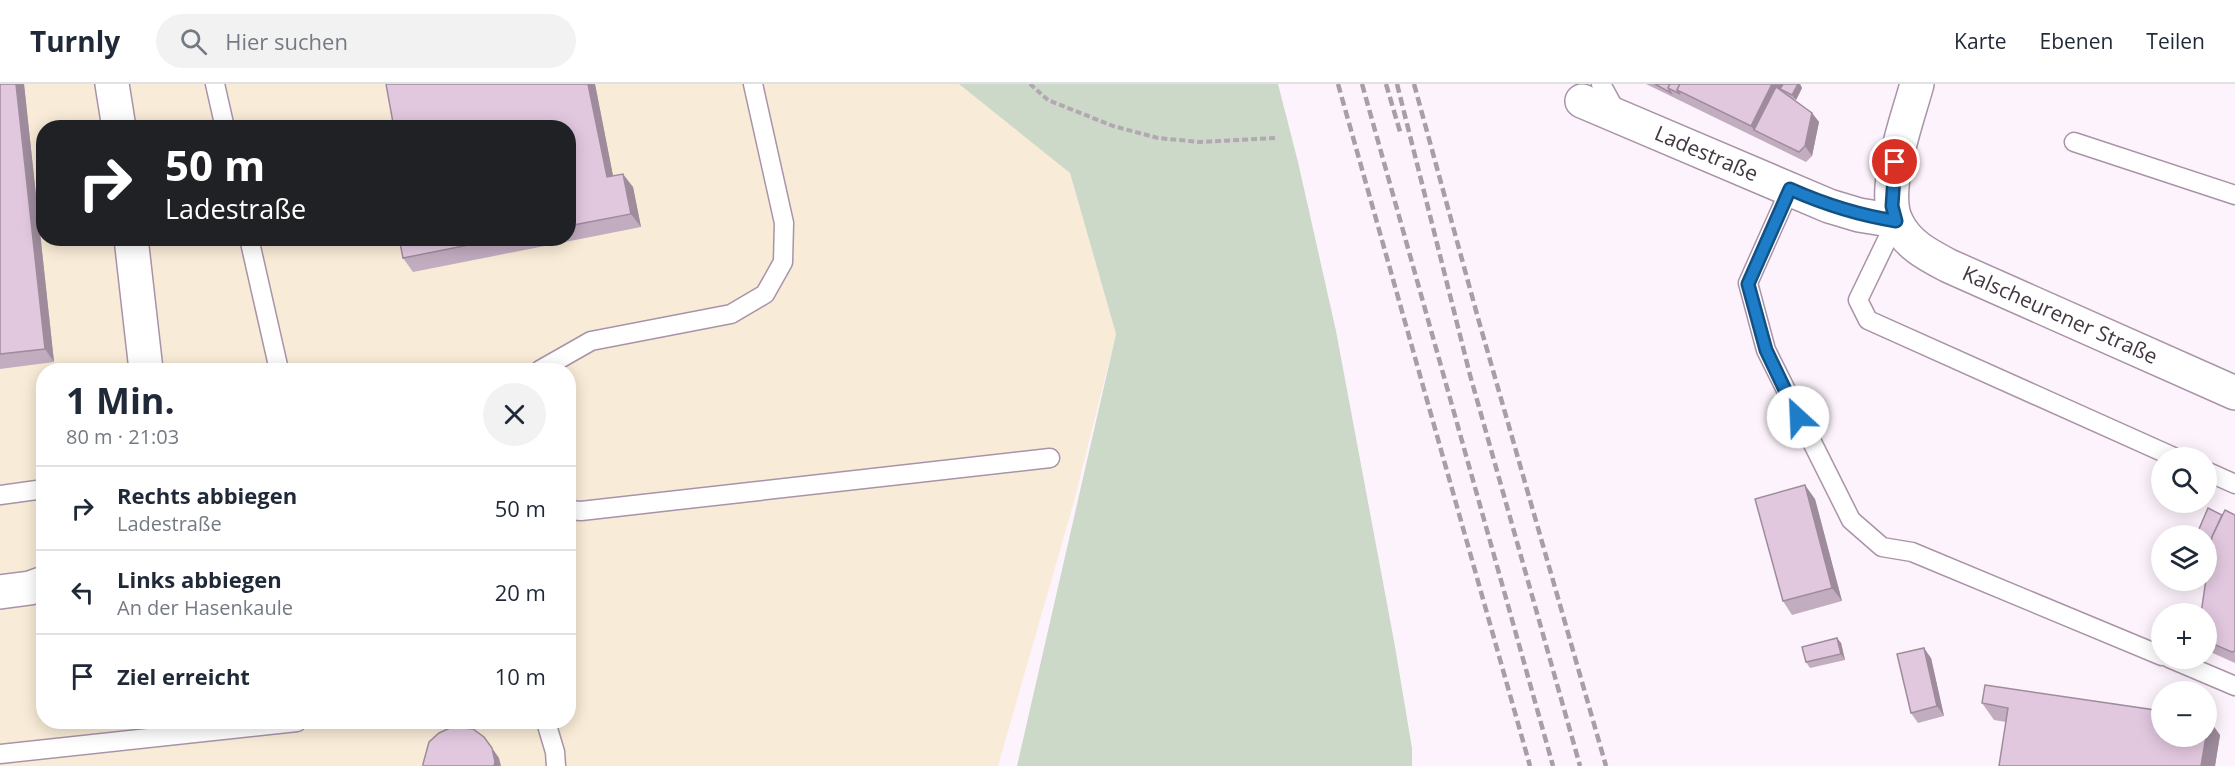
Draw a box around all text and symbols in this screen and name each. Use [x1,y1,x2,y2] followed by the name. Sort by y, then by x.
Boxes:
[156,14,576,68] search box
[30,22,120,60] text: Turnly
[177,25,210,58] icon: search
[225,26,348,56] text: Hier suchen
[1954,27,2007,55] text: Karte
[2040,27,2113,55] text: Ebenen
[2146,27,2205,55] text: Teilen
[1651,119,1763,187] street label: Ladestraße
[165,136,265,193] text: 50 m
[1869,136,1920,187] pin
[66,144,144,222] icon: right
[1878,145,1911,178] icon: arrive
[165,190,306,227] text: Ladestraße
[1958,259,2162,370] street label: Kalscheurener Straße
[66,376,175,425] text: 1 Min.
[483,383,546,446] button: close
[1766,385,1830,449] position arrow
[66,423,179,450] text: 80 m · 21:03
[2151,447,2217,747] map controls
[2151,447,2217,513] button: search
[117,480,297,510] text: Rechts abbiegen
[66,492,99,525] icon: right
[495,493,546,523] text: 50 m
[117,510,222,537] text: Ladestraße
[2151,525,2217,591] button: layers
[117,564,282,594] text: Links abbiegen
[66,576,99,609] icon: left
[495,577,546,607] text: 20 m
[117,594,293,621] text: An der Hasenkaule
[2151,603,2217,669] button: +
[66,660,99,693] icon: arrive
[117,661,250,691] text: Ziel erreicht
[495,661,546,691] text: 10 m
[2151,681,2217,747] button: −

